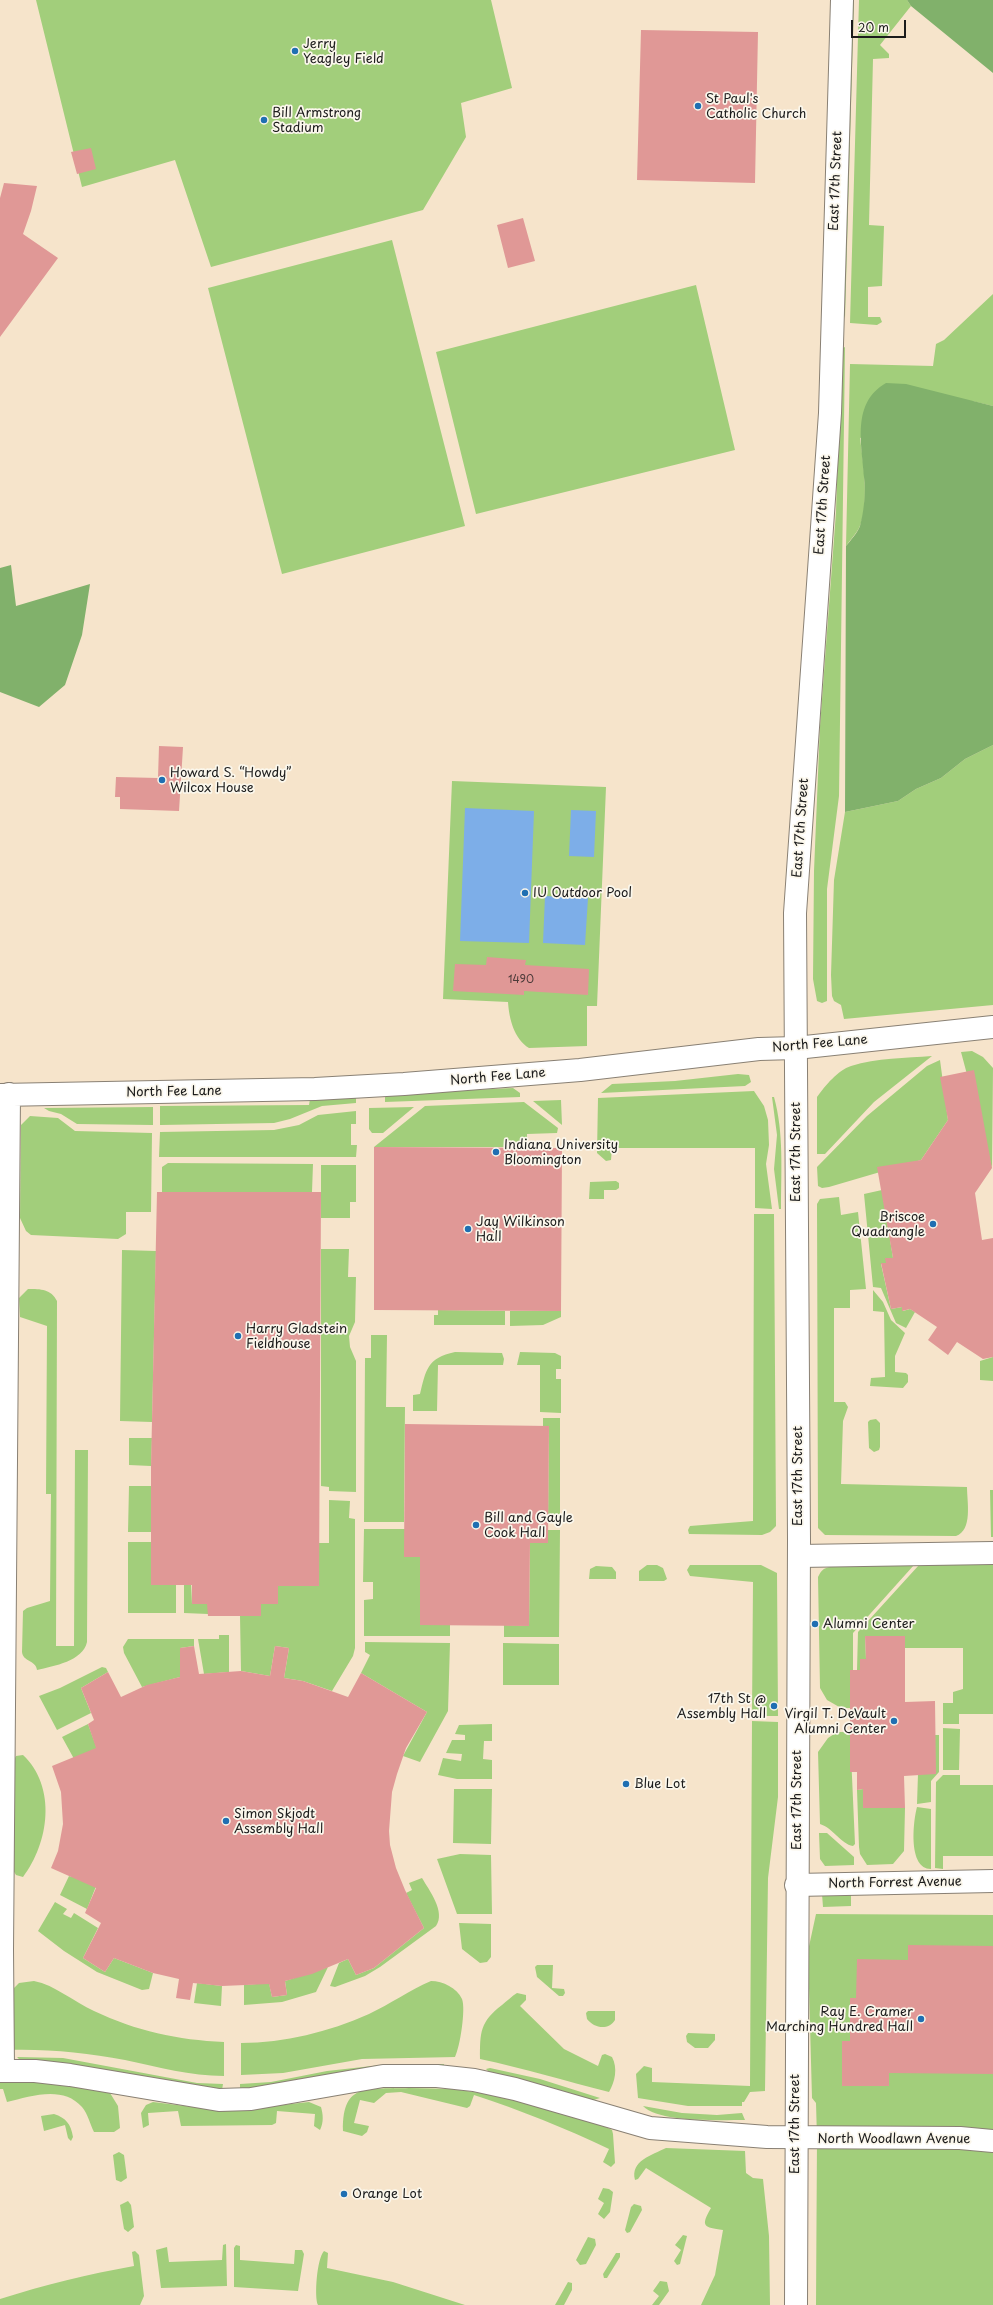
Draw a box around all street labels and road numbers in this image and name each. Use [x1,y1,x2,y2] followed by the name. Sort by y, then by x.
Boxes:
[826,131,846,231] street label: East 17th Street
[812,455,834,555] street label: East 17th Street
[790,778,812,878] street label: East 17th Street
[772,1032,868,1056] street label: North Fee Lane
[450,1065,546,1089] street label: North Fee Lane
[126,1083,222,1101] street label: North Fee Lane
[788,1102,804,1202] street label: East 17th Street
[790,1426,806,1526] street label: East 17th Street
[789,1750,805,1850] street label: East 17th Street
[828,1874,962,1892] street label: North Forrest Avenue
[787,2074,803,2174] street label: East 17th Street
[818,2131,970,2147] street label: North Woodlawn Avenue

